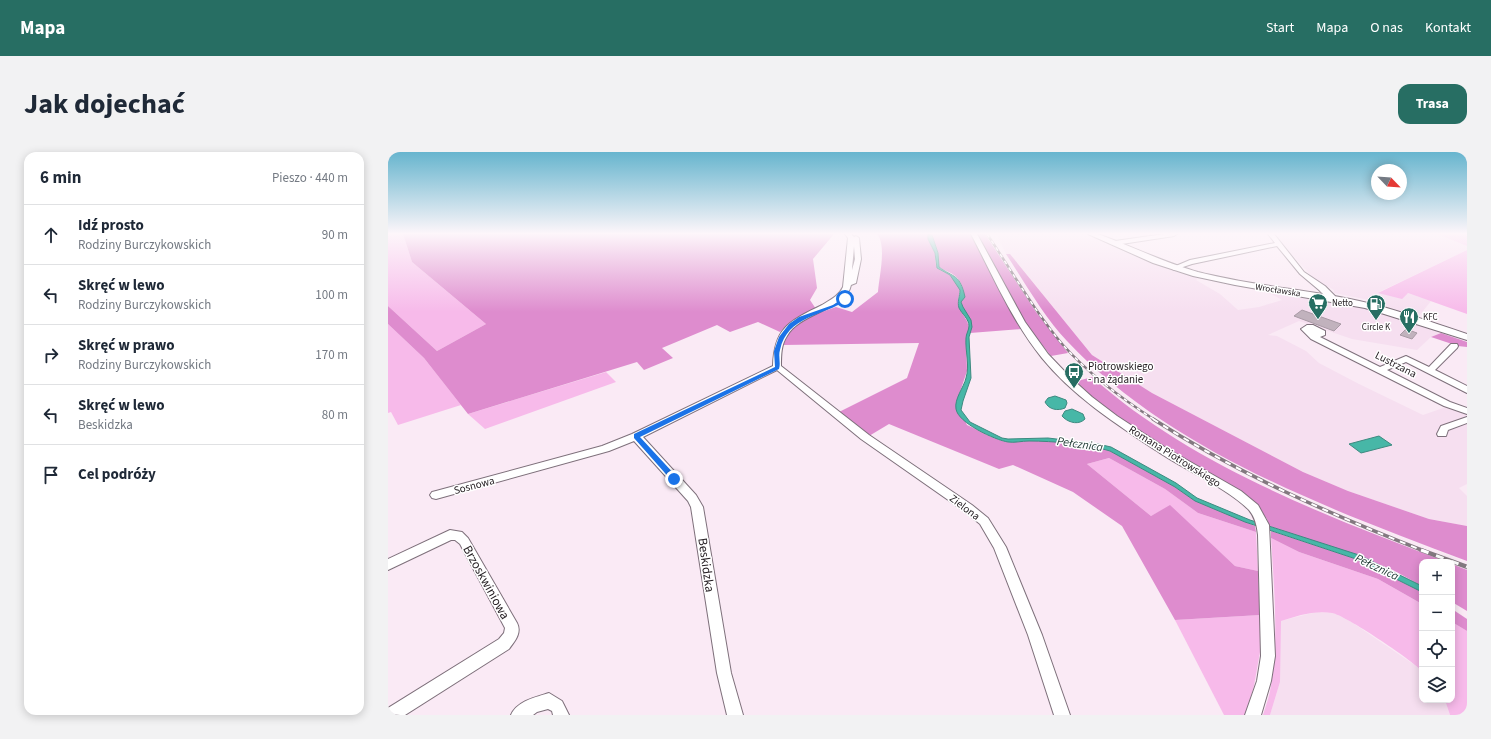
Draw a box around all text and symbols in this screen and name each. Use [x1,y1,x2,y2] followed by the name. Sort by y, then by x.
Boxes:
[20,15,65,42] text: Mapa
[1266,18,1294,38] text: Start
[1316,18,1348,38] text: Mapa
[1370,18,1403,38] text: O nas
[1425,18,1471,38] text: Kontakt
[24,84,185,124] text: Jak dojechać
[1398,84,1467,124] button: Trasa
[1371,164,1407,200] north arrow
[40,166,81,190] text: 6 min
[272,169,348,187] text: Pieszo · 440 m
[78,215,144,236] text: Idź prosto
[40,224,62,246] icon: ahead
[322,226,348,244] text: 90 m
[78,236,211,254] text: Rodziny Burczykowskich
[78,275,165,296] text: Skręć w lewo
[1254,281,1301,300] street label: Wrocławska
[40,284,62,306] icon: left
[315,286,348,304] text: 100 m
[836,290,854,308] route start
[1307,292,1329,320] supermarket icon: Netto
[1365,293,1387,321] fuel station icon: Circle K
[78,296,211,314] text: Rodziny Burczykowskich
[1332,297,1353,310] place label: Netto
[1398,306,1420,334] restaurant icon: KFC
[1423,311,1438,324] place label: KFC
[1362,321,1391,334] place label: Circle K
[78,335,175,356] text: Skręć w prawo
[40,344,62,366] icon: right
[315,346,348,364] text: 170 m
[1372,348,1419,381] street label: Lustrzana
[78,356,211,374] text: Rodziny Burczykowskich
[1088,359,1153,387] place label: Piotrowskiego - na żądanie
[1063,361,1085,389] bus stop icon: Piotrowskiego - na żądanie
[78,395,165,416] text: Skręć w lewo
[40,404,62,426] icon: left
[322,406,348,424] text: 80 m
[78,416,133,434] text: Beskidzka
[1126,422,1224,491] street label: Romana Piotrowskiego
[1056,433,1105,456] water label: Pełcznica
[40,464,62,486] icon: arrive
[78,464,156,485] text: Cel podróży
[665,470,683,488] route end
[452,473,496,498] street label: Sosnowa
[946,491,983,524] street label: Zielona
[693,537,719,594] street label: Beskidzka
[458,542,514,623] street label: Brzoskwiniowa
[1352,550,1402,585] water label: Pełcznica
[1419,559,1455,703] map controls
[1419,559,1455,595] button: +
[1419,595,1455,631] button: −
[1419,631,1455,667] button: locate
[1419,667,1455,703] button: layers

